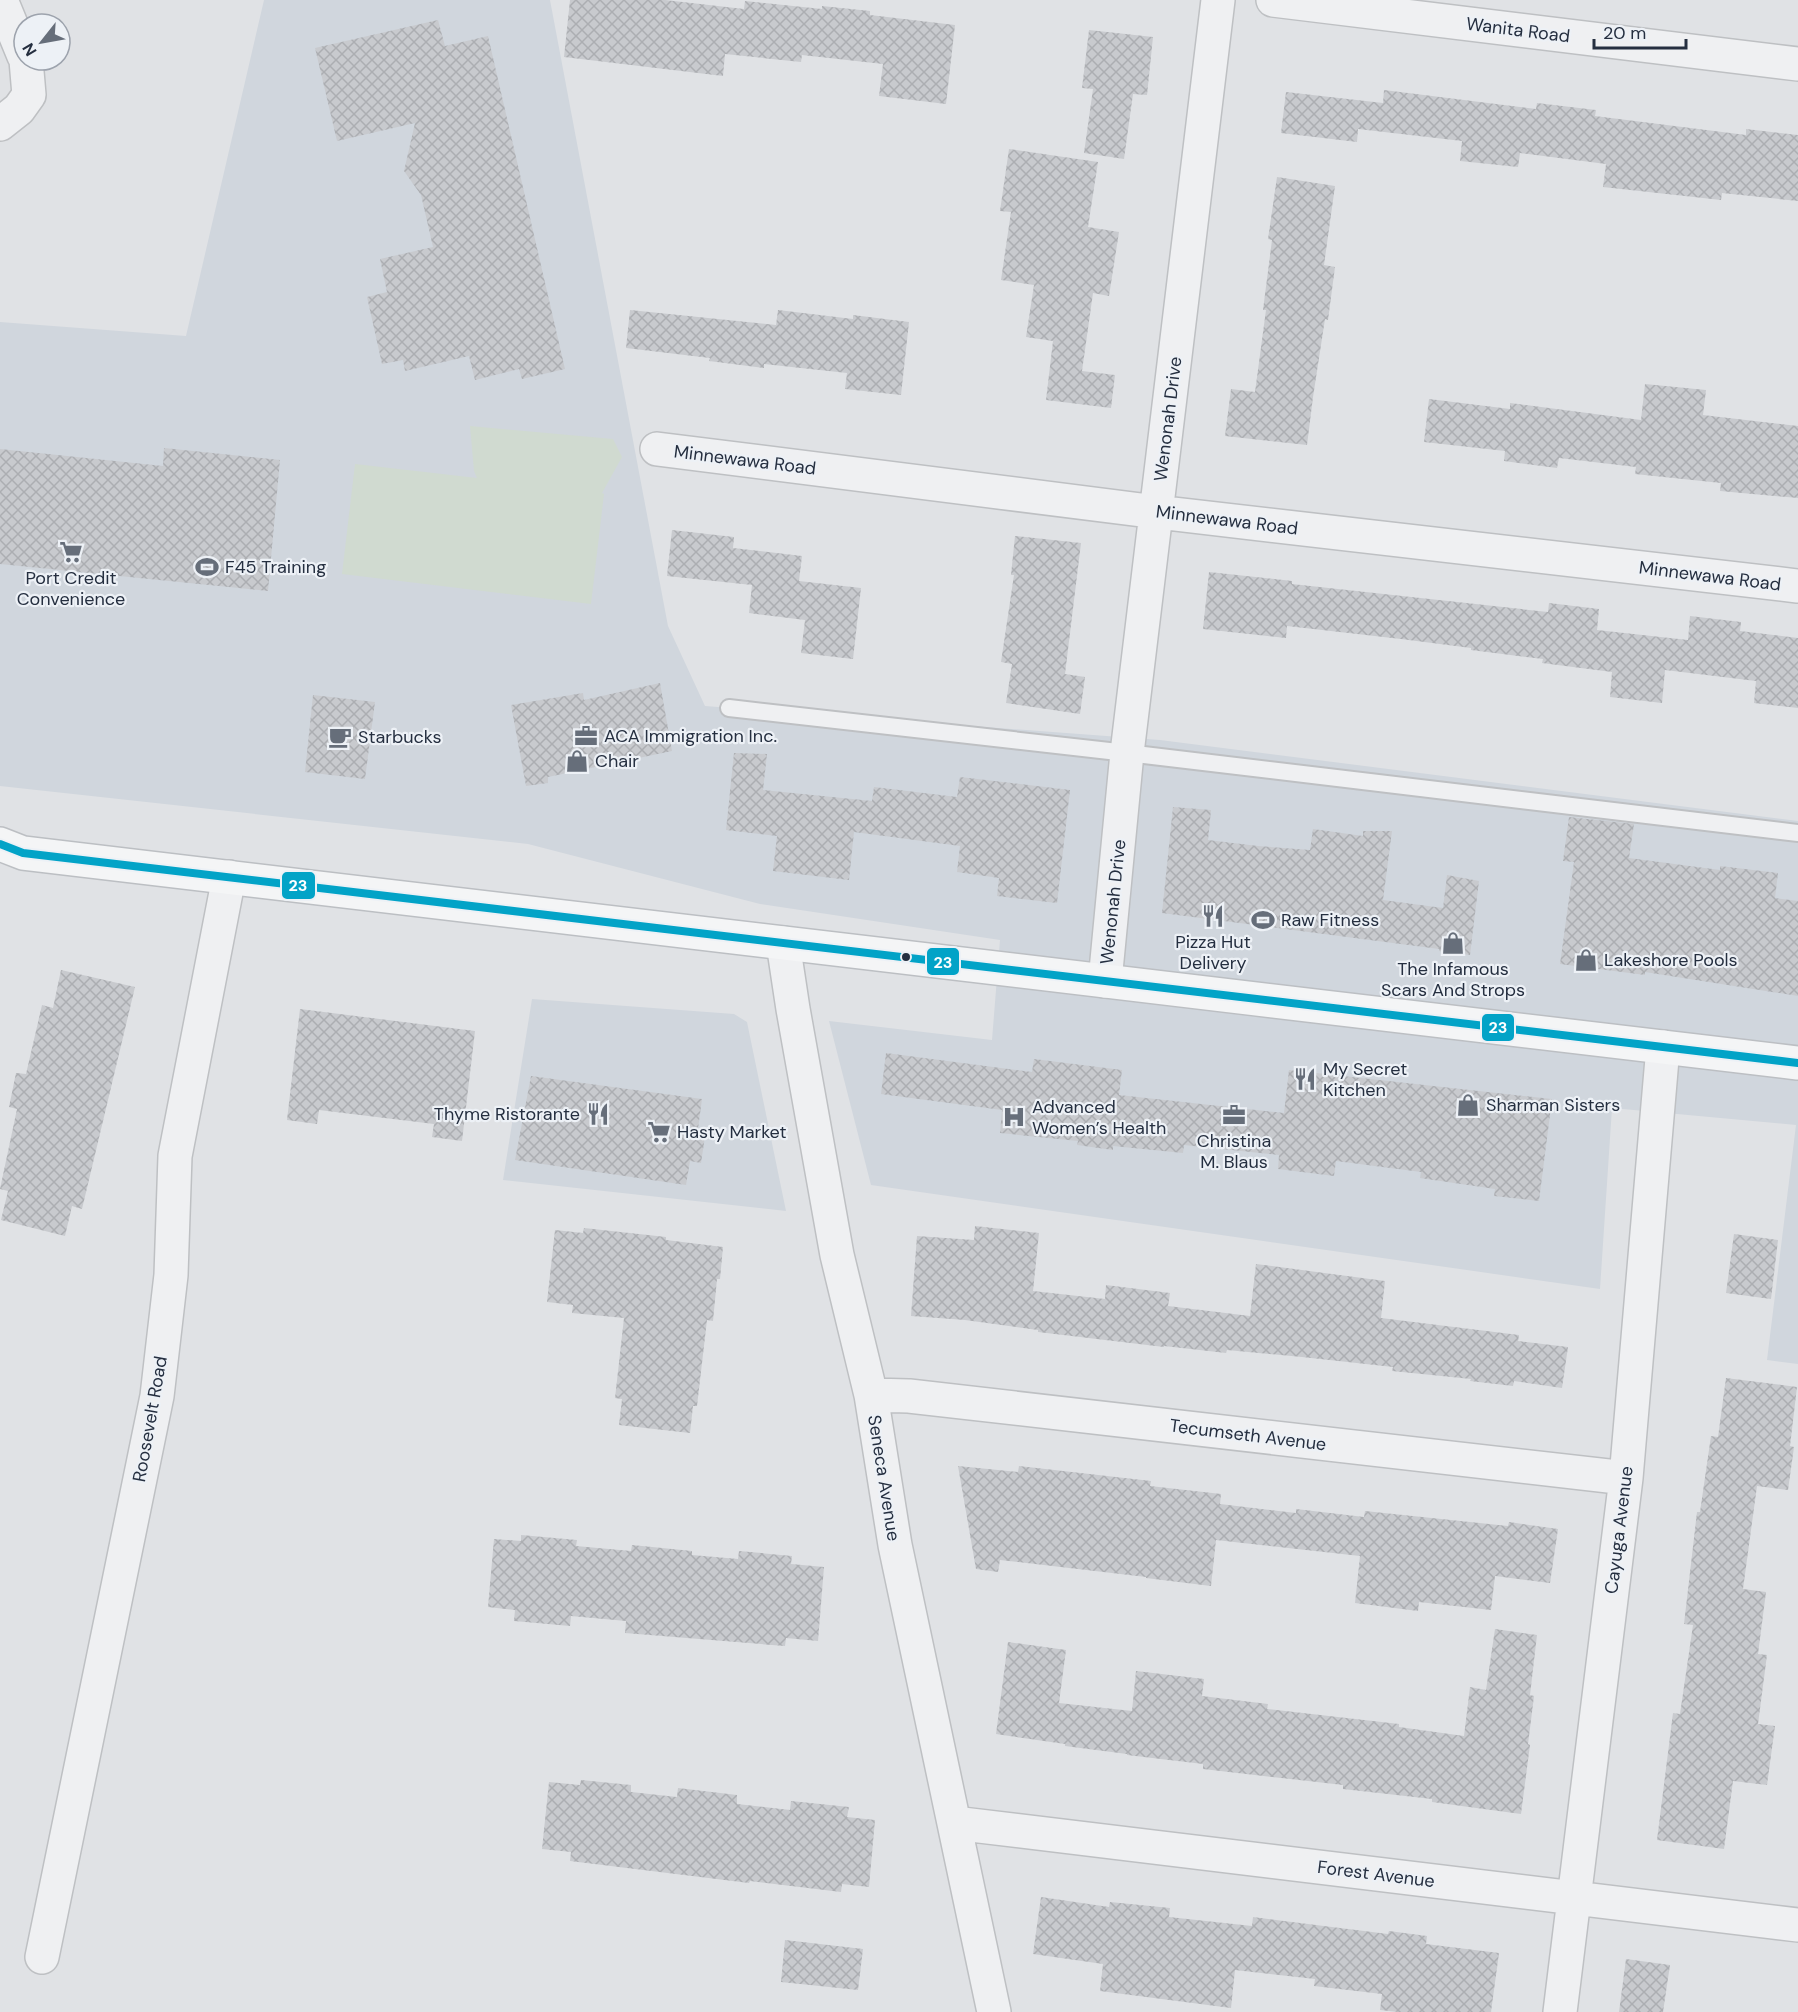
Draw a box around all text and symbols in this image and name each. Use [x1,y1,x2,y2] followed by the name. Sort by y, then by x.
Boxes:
[12,12,72,72] north arrow
[1465,12,1571,48] street label: Wanita Road
[1594,12,1686,50] scale bar
[1603,21,1646,45] text: 20 m
[18,39,42,60] text: N
[1148,355,1188,483] street label: Wenonah Drive
[673,439,817,481] street label: Minnewawa Road
[1155,499,1299,541] street label: Minnewawa Road
[58,539,84,565] supermarket icon: Port Credit Convenience
[194,554,220,580] sports icon: F45 Training
[225,555,326,579] place label: F45 Training
[1638,555,1782,597] street label: Minnewawa Road
[17,566,125,611] place label: Port Credit Convenience
[573,723,599,749] office icon: ACA Immigration Inc.
[327,724,353,750] cafe icon: Starbucks
[604,724,777,748] place label: ACA Immigration Inc.
[358,725,441,749] place label: Starbucks
[564,748,590,774] shop icon: Chair
[595,749,639,773] place label: Chair
[1095,838,1131,966] street label: Wenonah Drive
[281,871,316,900] line badge: 23
[289,875,307,896] text: 23
[1200,903,1226,929] restaurant icon: Pizza Hut Delivery
[1250,907,1276,933] sports icon: Raw Fitness
[1281,908,1379,932] place label: Raw Fitness
[1175,930,1251,975] place label: Pizza Hut Delivery
[1440,930,1466,956] shop icon: The Infamous Scars And Strops
[926,947,960,976] line badge: 23
[1573,947,1599,973] shop icon: Lakeshore Pools
[1604,948,1738,972] place label: Lakeshore Pools
[900,951,912,963] unlabelled marker
[934,952,952,973] text: 23
[1381,957,1525,1002] place label: The Infamous Scars And Strops
[1481,1013,1515,1042] line badge: 23
[1489,1017,1507,1038] text: 23
[1323,1057,1407,1102] place label: My Secret Kitchen
[1292,1066,1318,1092] restaurant icon: My Secret Kitchen
[1455,1092,1481,1118] shop icon: Sharman Sisters
[1486,1093,1620,1117] place label: Sharman Sisters
[1032,1095,1166,1140] place label: Advanced Women’s Health
[585,1101,611,1127] restaurant icon: Thyme Ristorante
[434,1102,580,1126] place label: Thyme Ristorante
[1221,1102,1247,1128] office icon: Christina M. Blaus
[1001,1104,1027,1130] hospital icon: Advanced Women’s Health
[646,1119,672,1145] supermarket icon: Hasty Market
[677,1120,787,1144] place label: Hasty Market
[1197,1129,1271,1174] place label: Christina M. Blaus
[127,1354,173,1484] street label: Roosevelt Road
[862,1413,906,1543] street label: Seneca Avenue
[1168,1413,1328,1457] street label: Tecumseth Avenue
[1599,1465,1639,1595] street label: Cayuga Avenue
[1316,1855,1436,1893] street label: Forest Avenue

